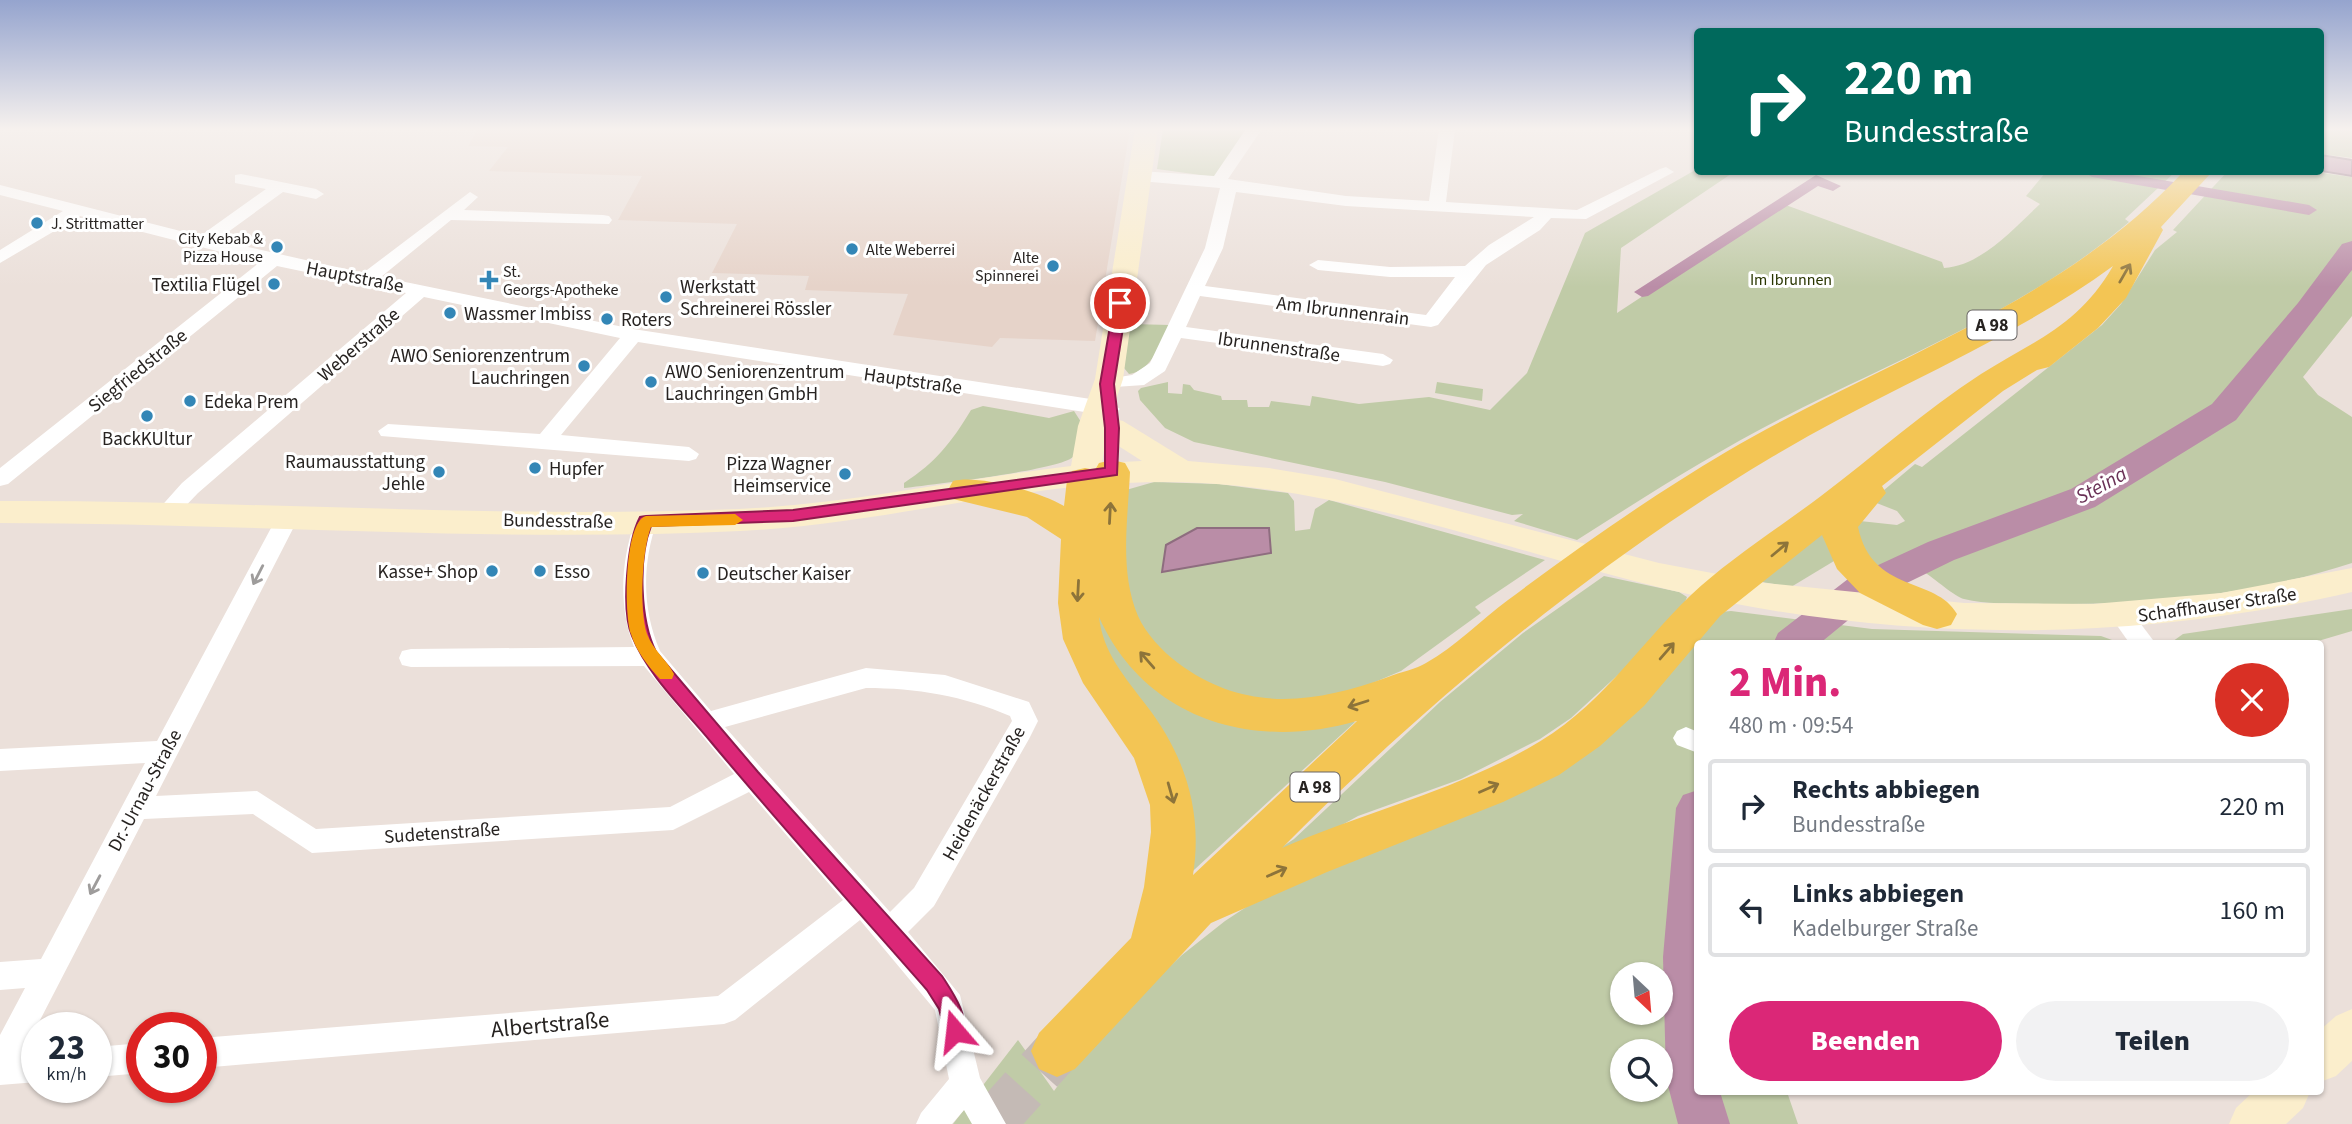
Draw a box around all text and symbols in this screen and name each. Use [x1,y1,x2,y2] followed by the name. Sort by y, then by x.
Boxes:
[1844,44,1973,114] text: 220 m
[1729,56,1820,147] icon: right
[1844,109,2029,155] text: Bundesstraße
[51,213,144,235] place label: J. Strittmatter
[29,215,45,231] marker: J. Strittmatter
[178,228,263,268] place label: City Kebab & Pizza House
[269,239,285,255] marker: City Kebab & Pizza House
[866,239,955,261] place label: Alte Weberrei
[844,241,860,257] marker: Alte Weberrei
[975,247,1039,287] place label: Alte Spinnerei
[304,255,406,300] street label: Hauptstraße
[1045,258,1061,274] marker: Alte Spinnerei
[503,261,618,301] place label: St. Georgs-Apotheke
[2118,263,2132,283] one-way arrow
[1750,269,1832,291] park label: Im Ibrunnen
[152,272,260,299] place label: Textilia Flügel
[481,272,497,288] marker: St. Georgs-Apotheke
[1090,273,1150,333] pin
[680,274,832,323] place label: Werkstatt Schreinerei Rössler
[266,276,282,292] marker: Textilia Flügel
[1101,284,1139,322] icon: arrive
[658,289,674,305] marker: Werkstatt Schreinerei Rössler
[1275,290,1411,333] street label: Am Ibrunnenrain
[464,301,592,328] place label: Wassmer Imbiss
[312,302,406,388] street label: Weberstraße
[442,305,458,321] marker: Wassmer Imbiss
[621,307,672,334] place label: Roters
[1968,310,2016,340] road number: A 98
[599,311,615,327] marker: Roters
[83,323,193,420] street label: Siegfriedstraße
[1216,326,1342,369] street label: Ibrunnenstraße
[390,343,570,392] place label: AWO Seniorenzentrum Lauchringen
[576,358,592,374] marker: AWO Seniorenzentrum Lauchringen
[665,359,845,408] place label: AWO Seniorenzentrum Lauchringen GmbH
[862,361,964,402] street label: Hauptstraße
[643,374,659,390] marker: AWO Seniorenzentrum Lauchringen GmbH
[204,389,299,416] place label: Edeka Prem
[182,393,198,409] marker: Edeka Prem
[139,408,155,424] marker: BackKUltur
[102,426,192,453] place label: BackKUltur
[285,449,425,498] place label: Raumausstattung Jehle
[726,451,831,500] place label: Pizza Wagner Heimservice
[549,456,604,483] place label: Hupfer
[2070,459,2132,511] water label: Steina
[527,460,543,476] marker: Hupfer
[431,464,447,480] marker: Raumausstattung Jehle
[837,466,853,482] marker: Pizza Wagner Heimservice
[1103,502,1116,525] one-way arrow
[503,507,613,536] street label: Bundesstraße
[1771,541,1789,557] one-way arrow
[378,559,478,586] place label: Kasse+ Shop
[554,559,590,586] place label: Esso
[717,561,851,588] place label: Deutscher Kaiser
[484,563,500,579] marker: Kasse+ Shop
[532,563,548,579] marker: Esso
[250,564,264,585] one-way arrow
[695,565,711,581] marker: Deutscher Kaiser
[1072,580,1085,603] one-way arrow
[2136,581,2298,630] street label: Schaffhauser Straße
[1659,642,1675,660] one-way arrow
[1139,651,1155,669] one-way arrow
[1729,653,1841,713] text: 2 Min.
[2215,663,2289,737] button: close
[1347,698,1369,711] one-way arrow
[1729,709,1853,742] text: 480 m · 09:54
[936,722,1033,866] street label: Heidenäckerstraße
[102,725,189,857] street label: Dr.-Urnau-Straße
[1792,771,1980,808] text: Rechts abbiegen
[1290,772,1340,802] road number: A 98
[1477,781,1499,794] one-way arrow
[1165,782,1178,804] one-way arrow
[1733,787,1771,825] icon: right
[2219,788,2285,825] text: 220 m
[1792,808,1925,841] text: Bundesstraße
[383,816,501,851] street label: Sudetenstraße
[1266,865,1287,878] one-way arrow
[87,874,101,895] one-way arrow
[1792,875,1964,912] text: Links abbiegen
[1733,891,1771,929] icon: left
[2219,892,2285,929] text: 160 m
[1792,912,1978,945] text: Kadelburger Straße
[1610,962,1673,1026] north arrow
[1610,962,1673,1102] map controls
[918,994,992,1068] position arrow
[1729,1001,2002,1081] button: Beenden
[2016,1001,2289,1081] button: Teilen
[490,1003,611,1046] street label: Albertstraße
[126,1012,217,1103] speed limit sign: 30
[48,1023,85,1073] text: 23
[1610,1039,1673,1102] button: search
[47,1062,86,1087] text: km/h

